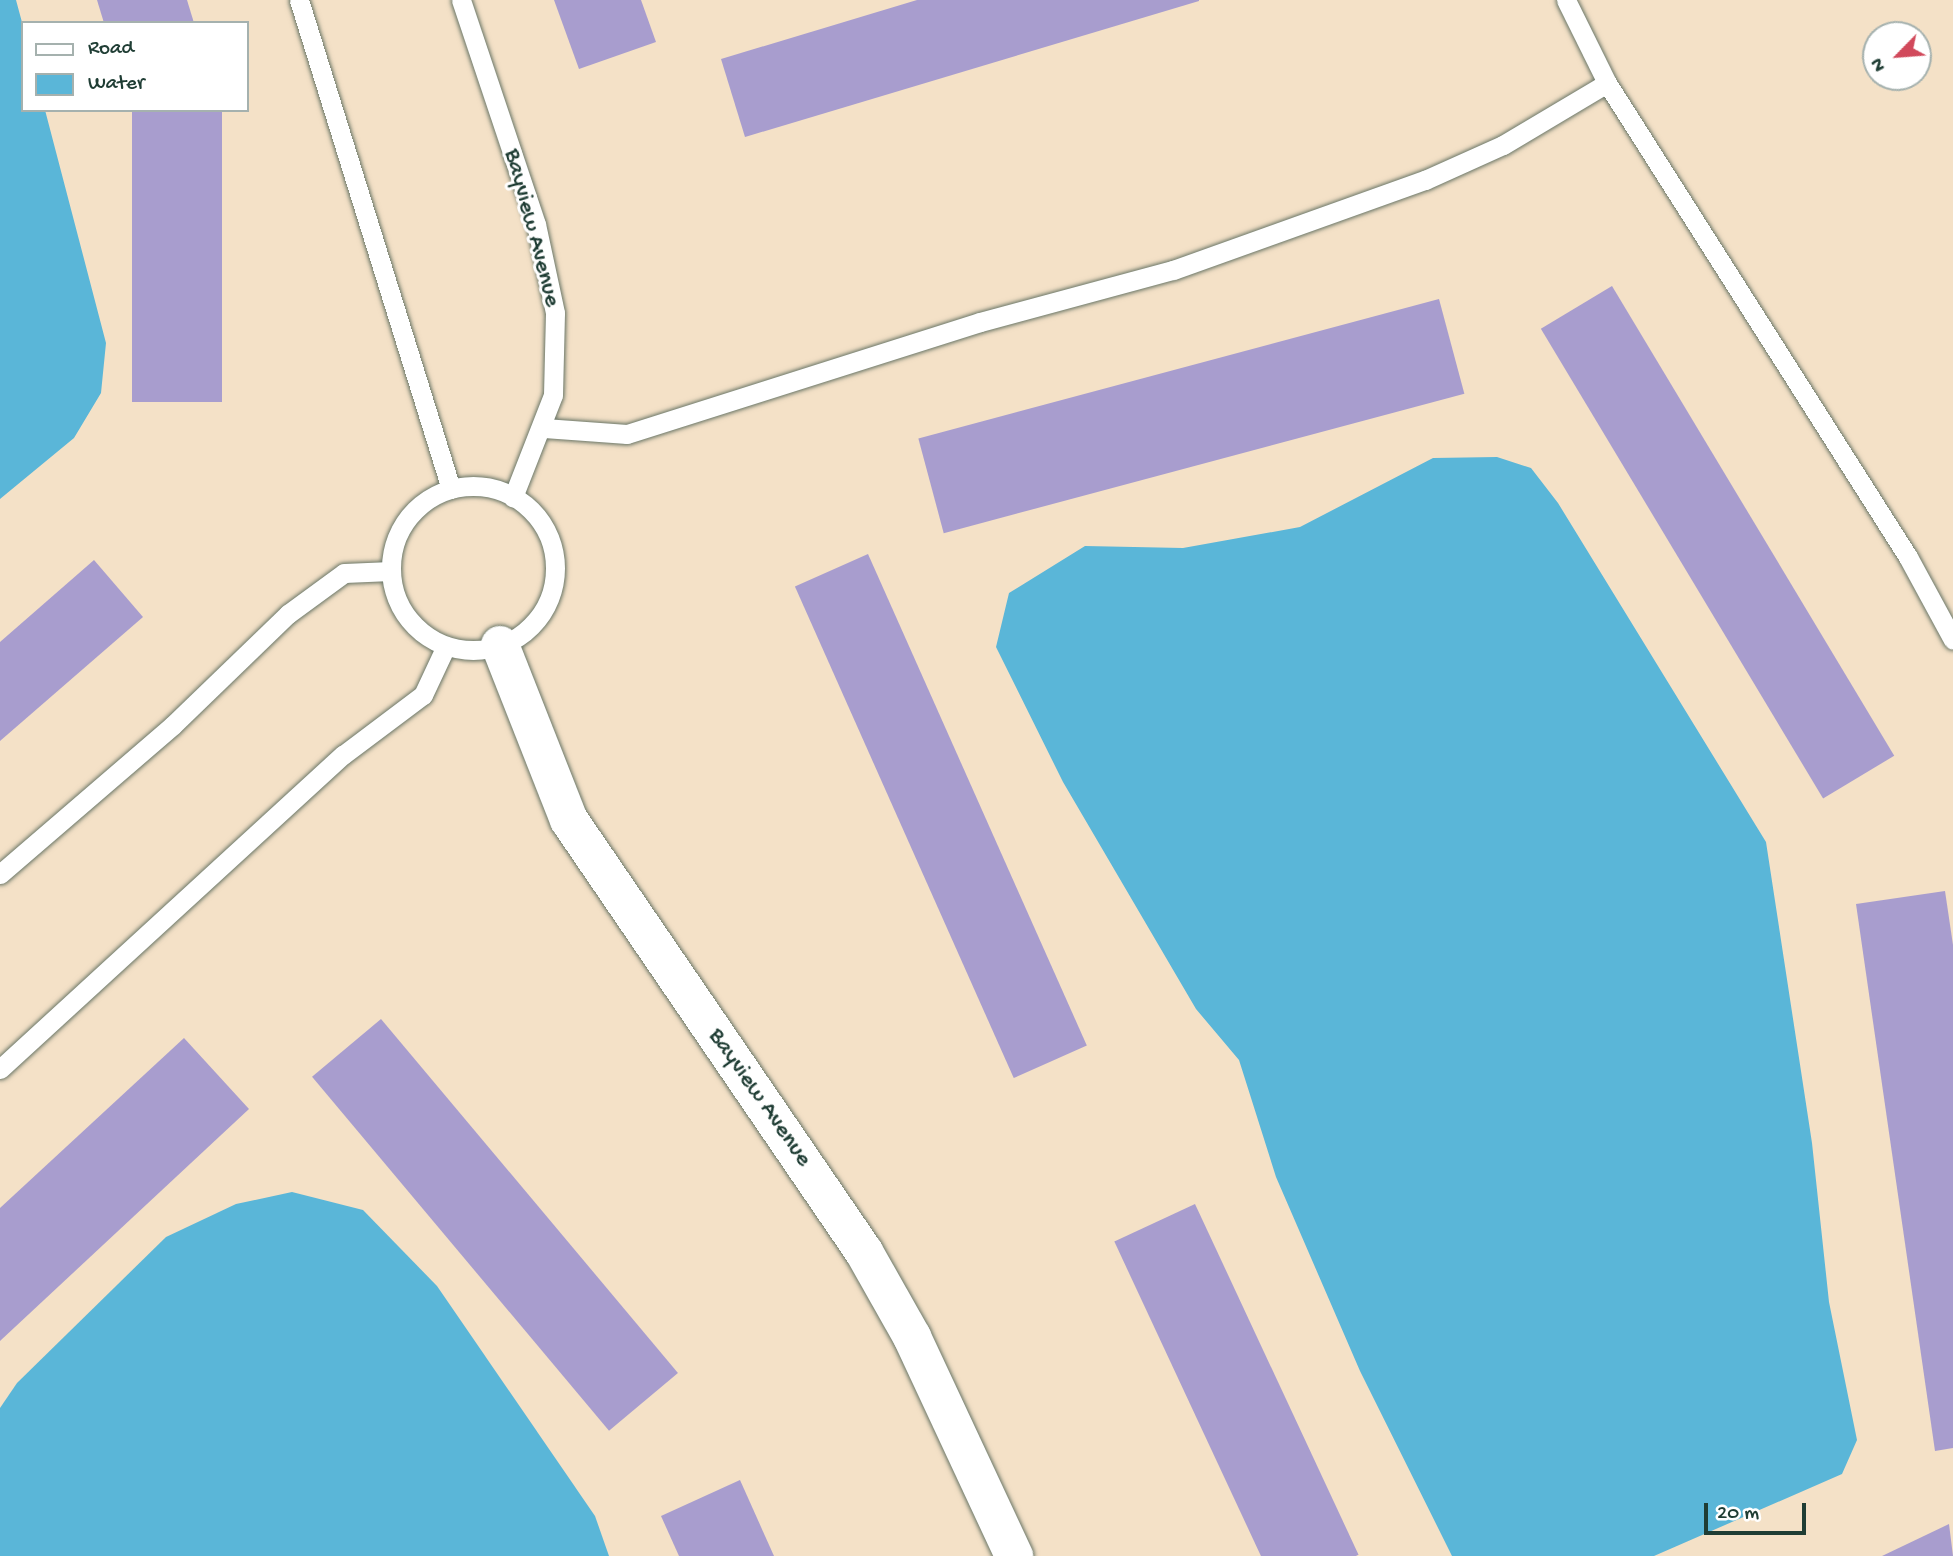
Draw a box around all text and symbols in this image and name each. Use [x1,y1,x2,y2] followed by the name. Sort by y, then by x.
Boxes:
[21,21,248,112] legend
[1862,21,1932,91] north arrow
[88,37,134,62] text: Road
[1866,54,1892,75] text: N
[88,72,144,97] text: Water
[496,146,566,310] street label: Bayview Avenue
[701,1023,817,1173] street label: Bayview Avenue
[1708,1490,1810,1534] scale bar
[1717,1502,1759,1527] text: 20 m

